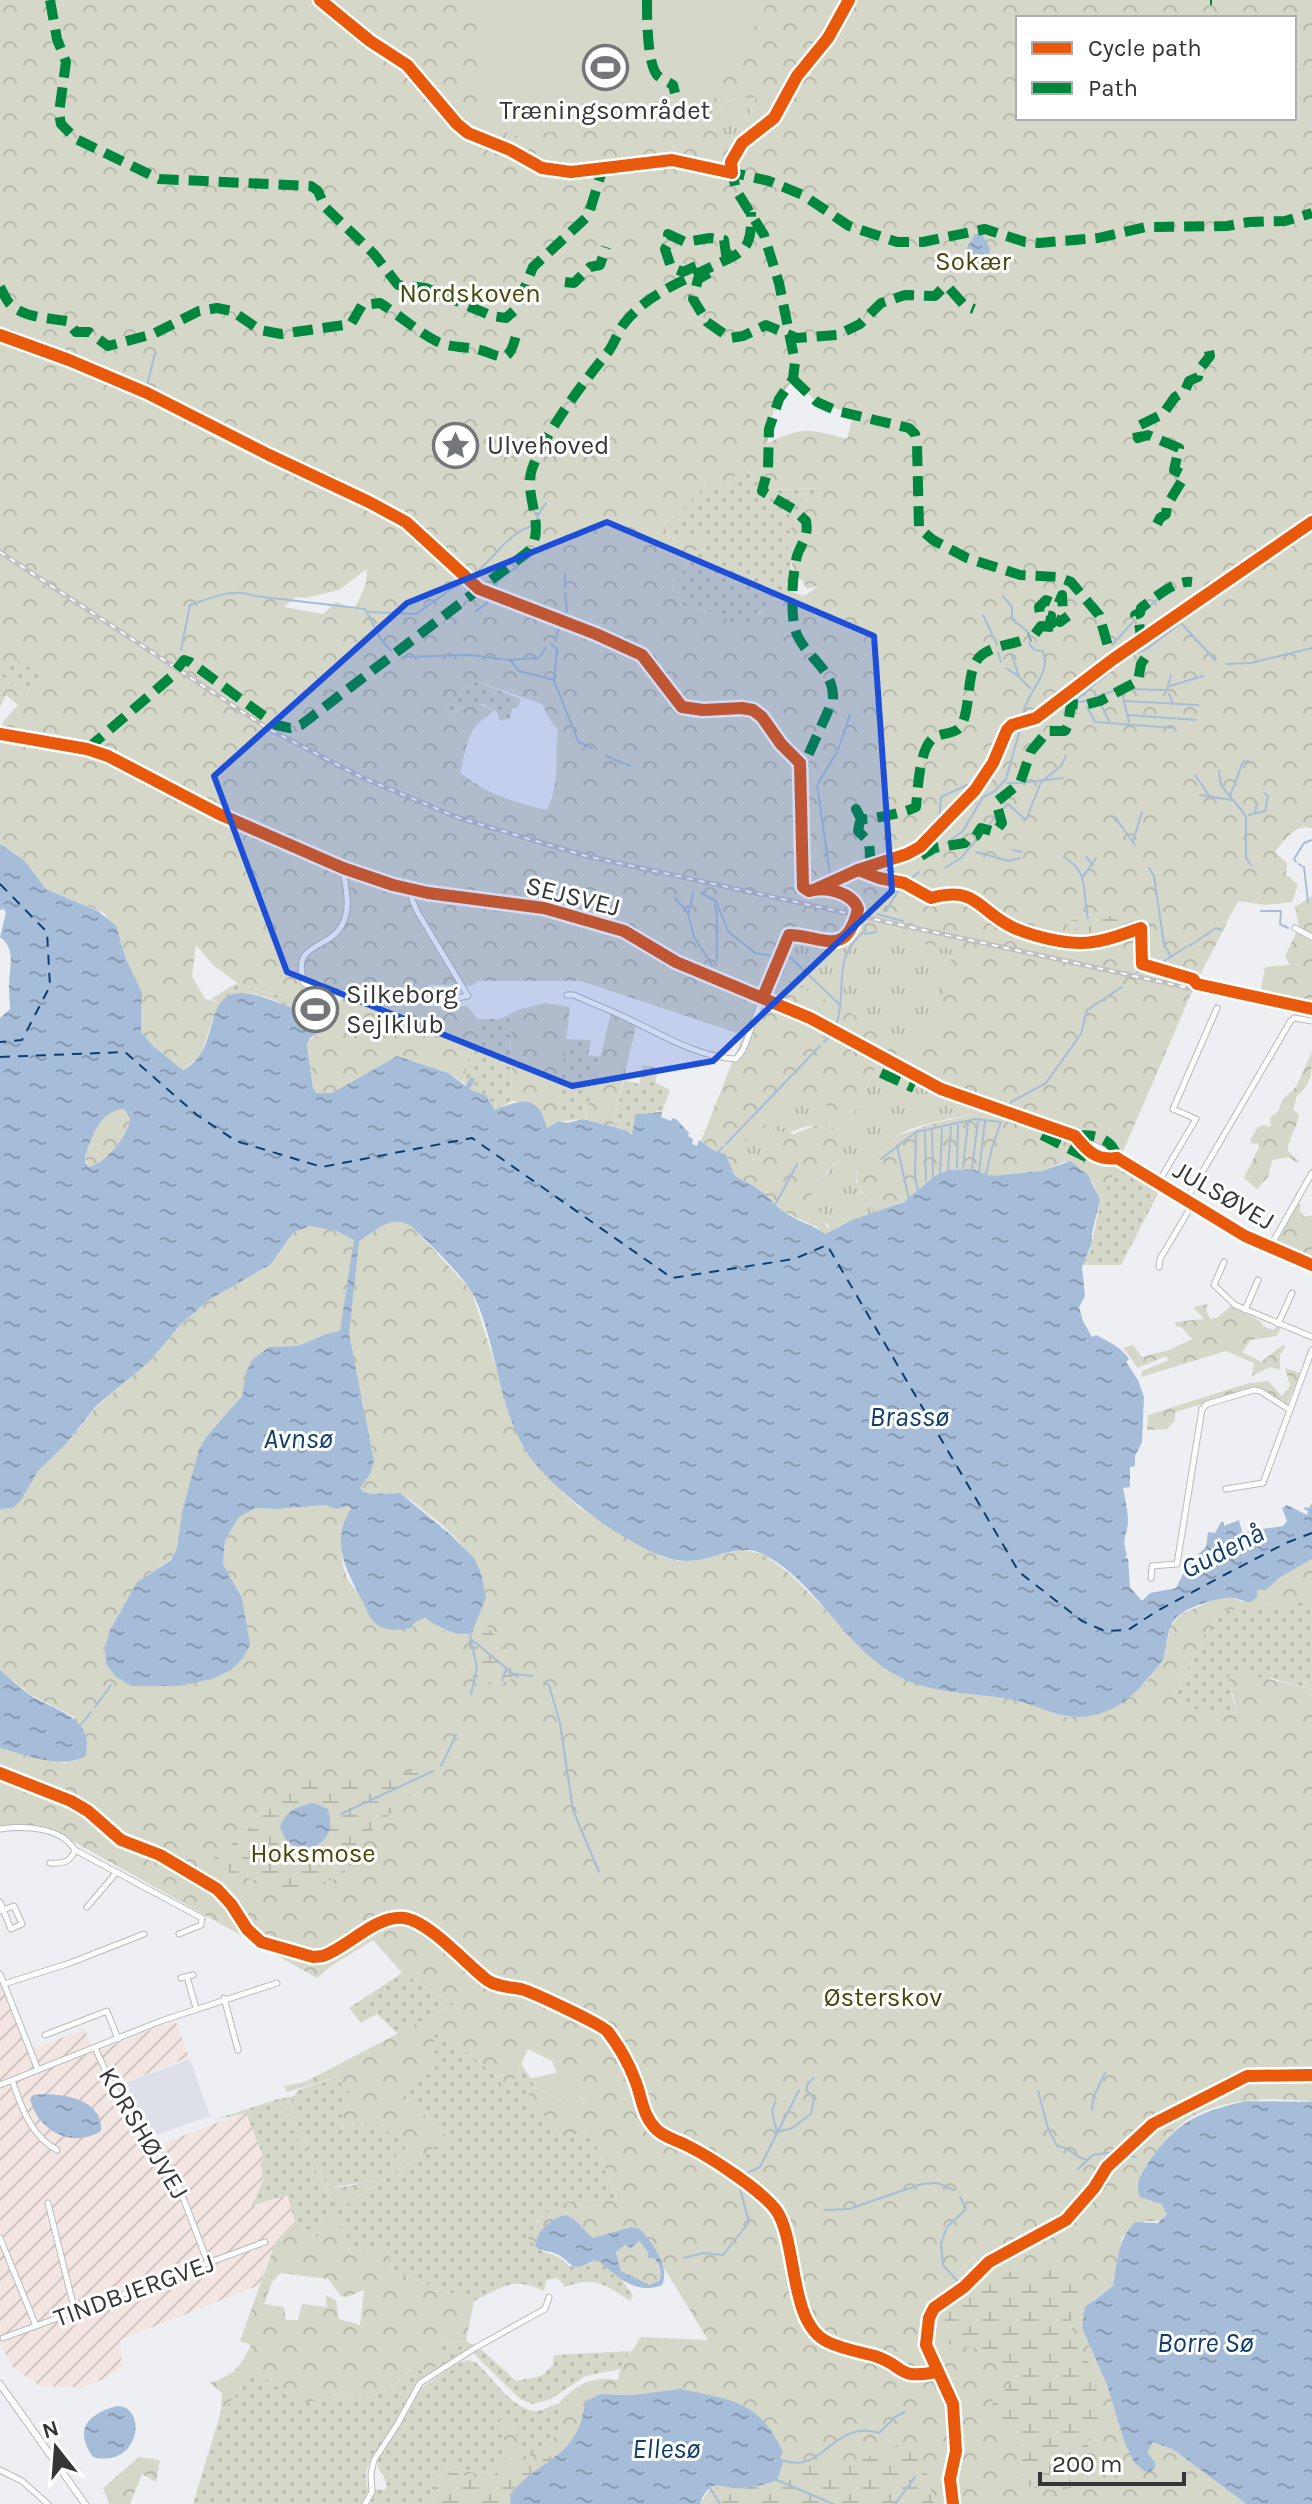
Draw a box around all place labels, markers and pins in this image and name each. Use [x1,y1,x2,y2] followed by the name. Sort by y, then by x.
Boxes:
[581,43,629,91] sports icon: Træningsområdet
[500,95,711,126] place label: Træningsområdet
[432,421,480,469] place icon: Ulvehoved
[487,430,609,461] place label: Ulvehoved
[346,979,458,1040] place label: Silkeborg Sejlklub
[291,985,339,1033] sports icon: Silkeborg Sejlklub

